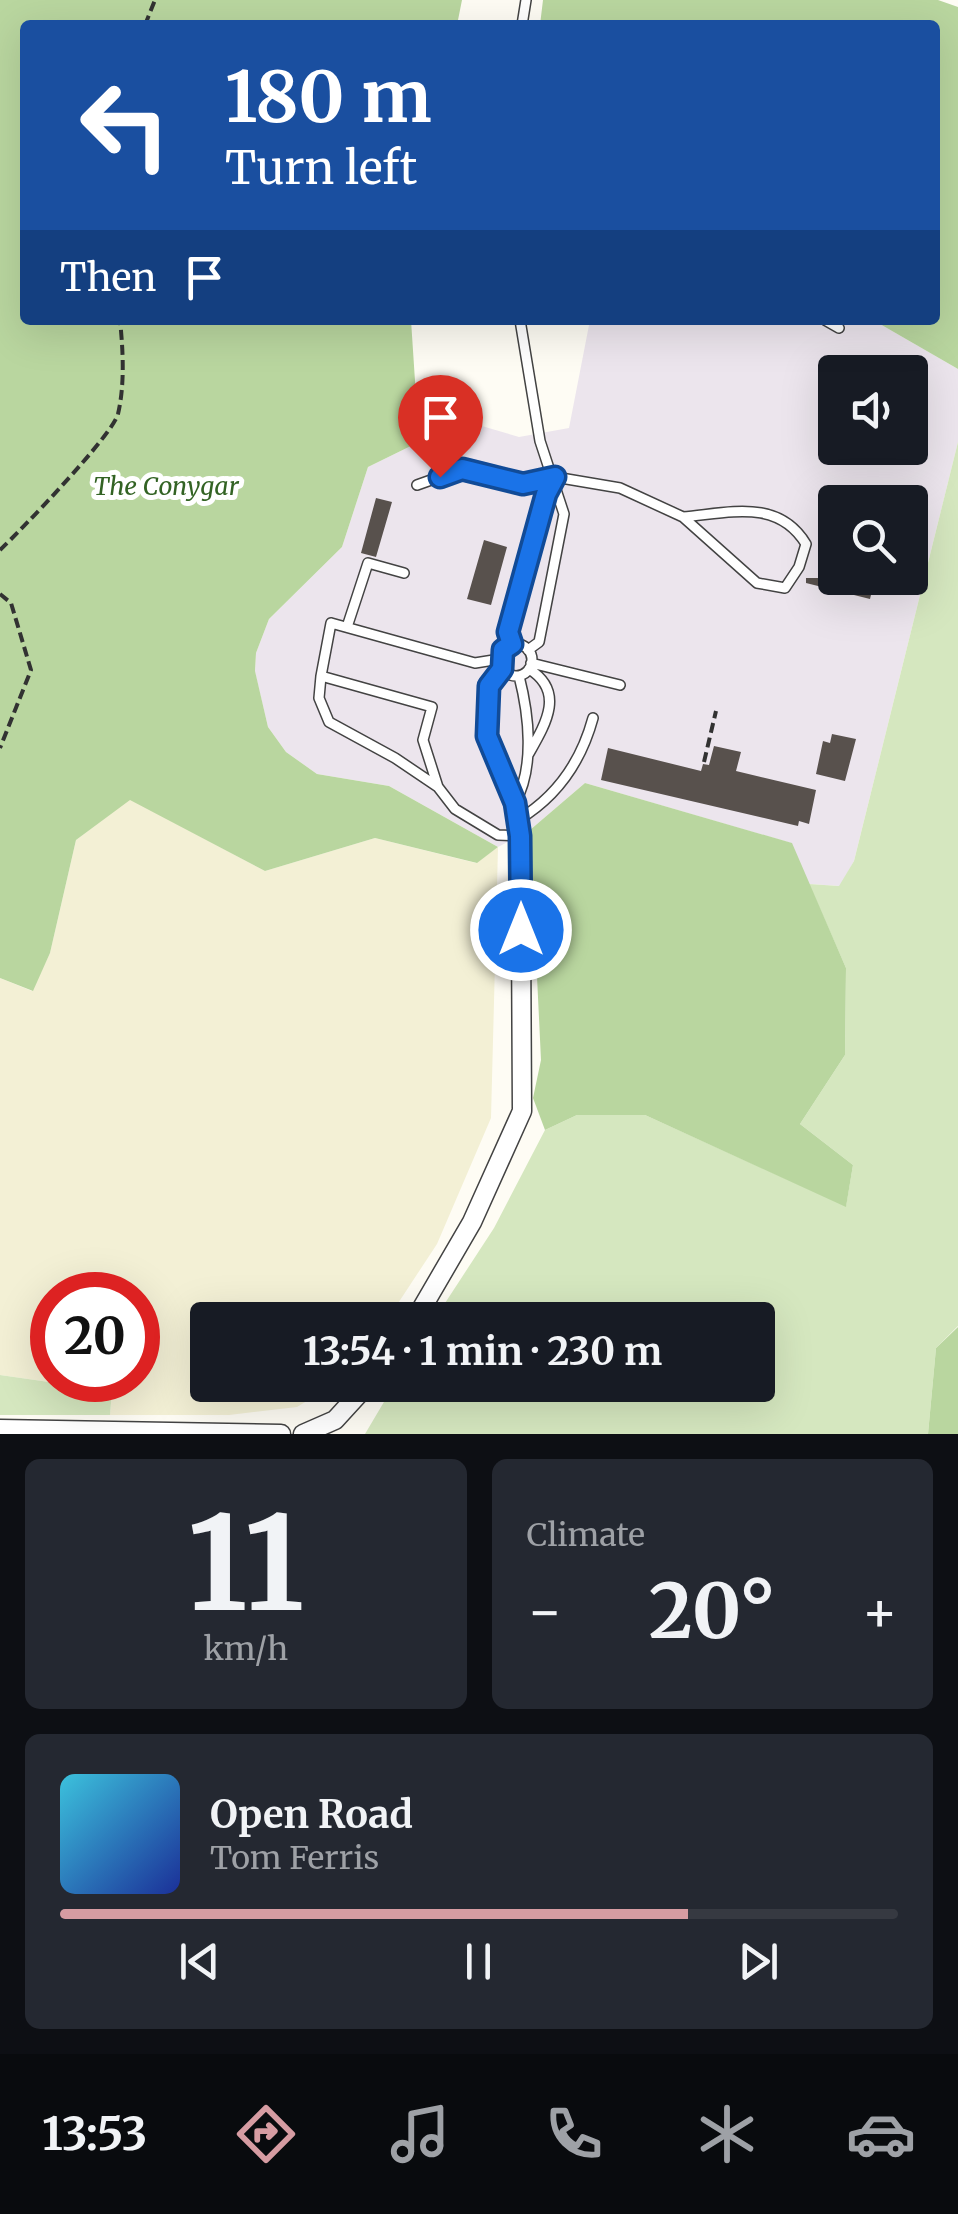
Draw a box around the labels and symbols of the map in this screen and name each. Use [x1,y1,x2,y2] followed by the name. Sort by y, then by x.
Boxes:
[398,375,483,478] pin
[93,470,240,502] park label: The Conygar
[469,878,573,982] position arrow
[30,1272,160,1402] speed limit sign: 20

